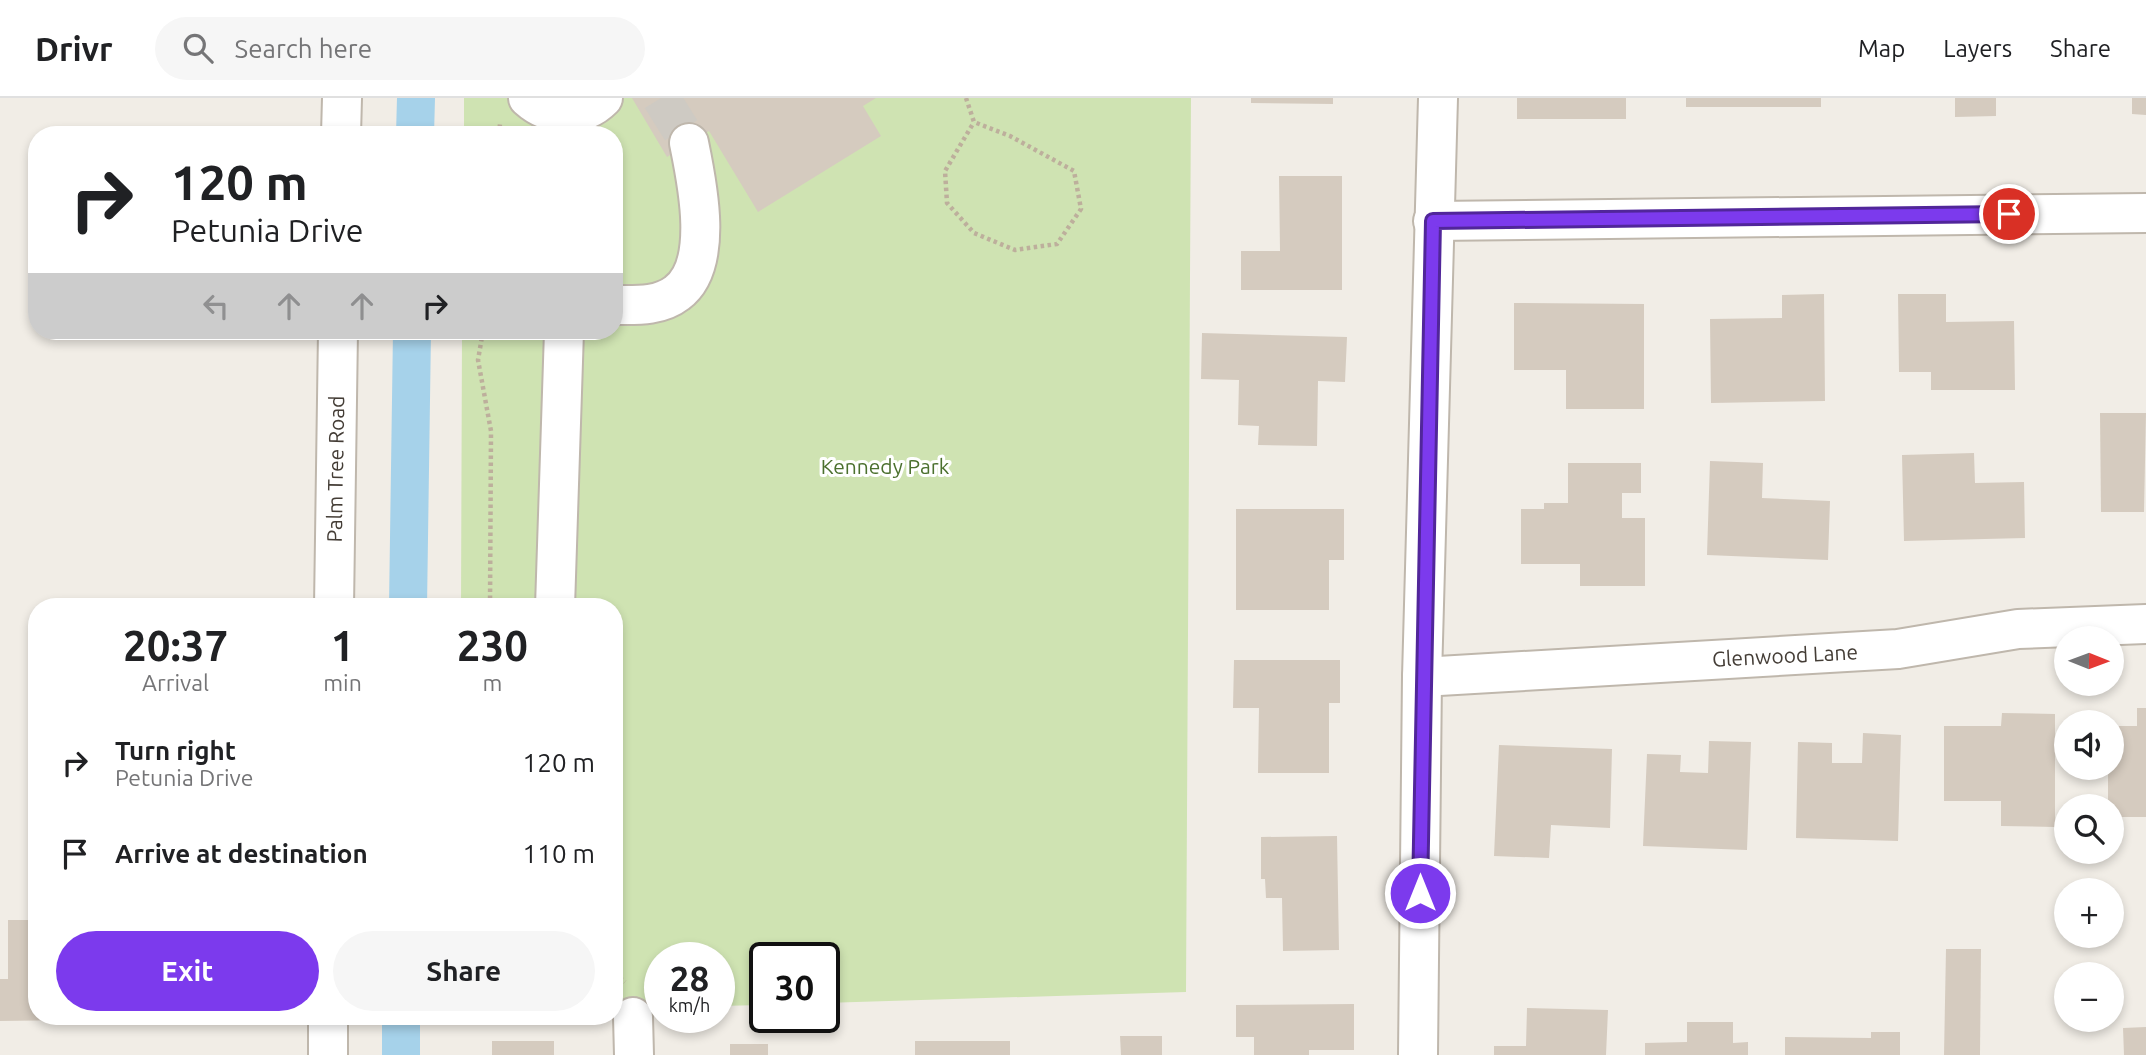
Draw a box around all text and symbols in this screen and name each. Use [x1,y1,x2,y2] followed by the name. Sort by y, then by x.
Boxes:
[155,17,645,80] search box
[179,29,217,67] icon: search
[35,30,113,67] text: Drivr
[235,34,372,63] text: Search here
[1858,35,1905,62] text: Map
[1943,35,2012,62] text: Layers
[2050,35,2111,62] text: Share
[56,154,147,245] icon: right
[171,154,308,209] text: 120 m
[1979,184,2039,244] pin
[1990,195,2028,233] icon: arrive
[171,212,363,248] text: Petunia Drive
[197,287,235,325] icon: left
[270,287,308,325] icon: ahead
[343,287,381,325] icon: ahead
[416,287,454,325] icon: right
[322,395,348,543] street label: Palm Tree Road
[821,454,950,478] park label: Kennedy Park
[123,622,228,669] text: 20:37
[331,622,354,669] text: 1
[457,622,528,669] text: 230
[2054,626,2124,696] north arrow
[2054,626,2124,1032] map controls
[1711,639,1858,671] street label: Glenwood Lane
[142,670,209,695] text: Arrival
[323,670,362,695] text: min
[482,670,502,695] text: m
[2054,710,2124,780] button: sound
[115,736,236,765] text: Turn right
[56,744,94,782] icon: right
[523,748,595,777] text: 120 m
[115,765,253,790] text: Petunia Drive
[2054,794,2124,864] button: search
[56,835,94,873] icon: arrive
[115,839,368,868] text: Arrive at destination
[523,839,595,868] text: 110 m
[1383,856,1457,930] position arrow
[2054,878,2124,948] button: +
[56,931,319,1011] button: Exit
[333,931,595,1011] button: Share
[749,942,840,1033] speed limit sign: 30
[670,958,709,998] text: 28
[2054,962,2124,1032] button: −
[669,995,710,1015] text: km/h

